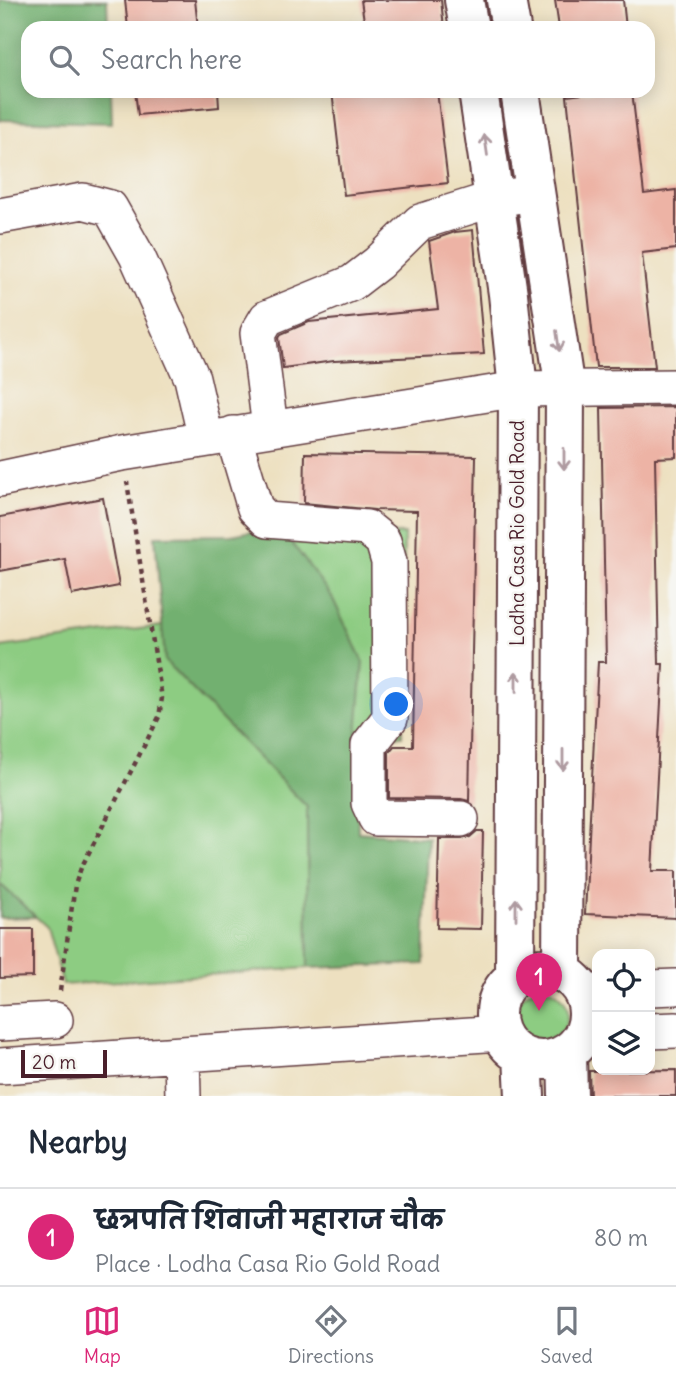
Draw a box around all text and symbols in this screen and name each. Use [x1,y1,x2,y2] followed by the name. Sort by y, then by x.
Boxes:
[21,21,655,98] search box
[45,41,83,79] icon: search
[101,43,242,76] text: Search here
[479,134,492,157] one-way arrow
[552,329,565,352] one-way arrow
[505,420,529,646] street label: Lodha Casa Rio Gold Road
[558,447,571,470] one-way arrow
[509,670,523,693] one-way arrow
[379,687,413,721] your location
[556,748,570,771] one-way arrow
[509,898,522,921] one-way arrow
[592,949,655,1075] map controls
[592,949,655,1012] button: locate
[516,953,562,1011] pin: 1
[592,1012,655,1075] button: layers
[21,1047,107,1079] scale bar
[32,1050,76,1074] text: 20 m
[28,1123,128,1161] text: Nearby
[95,1203,444,1236] text: छत्रपति शिवाजी महाराज चौक
[46,1223,56,1252] text: 1
[594,1223,648,1252] text: 80 m
[95,1249,440,1278] text: Place · Lodha Casa Rio Gold Road
[83,1302,121,1368] tab: Map
[288,1302,374,1368] tab: Directions
[541,1302,593,1368] tab: Saved

